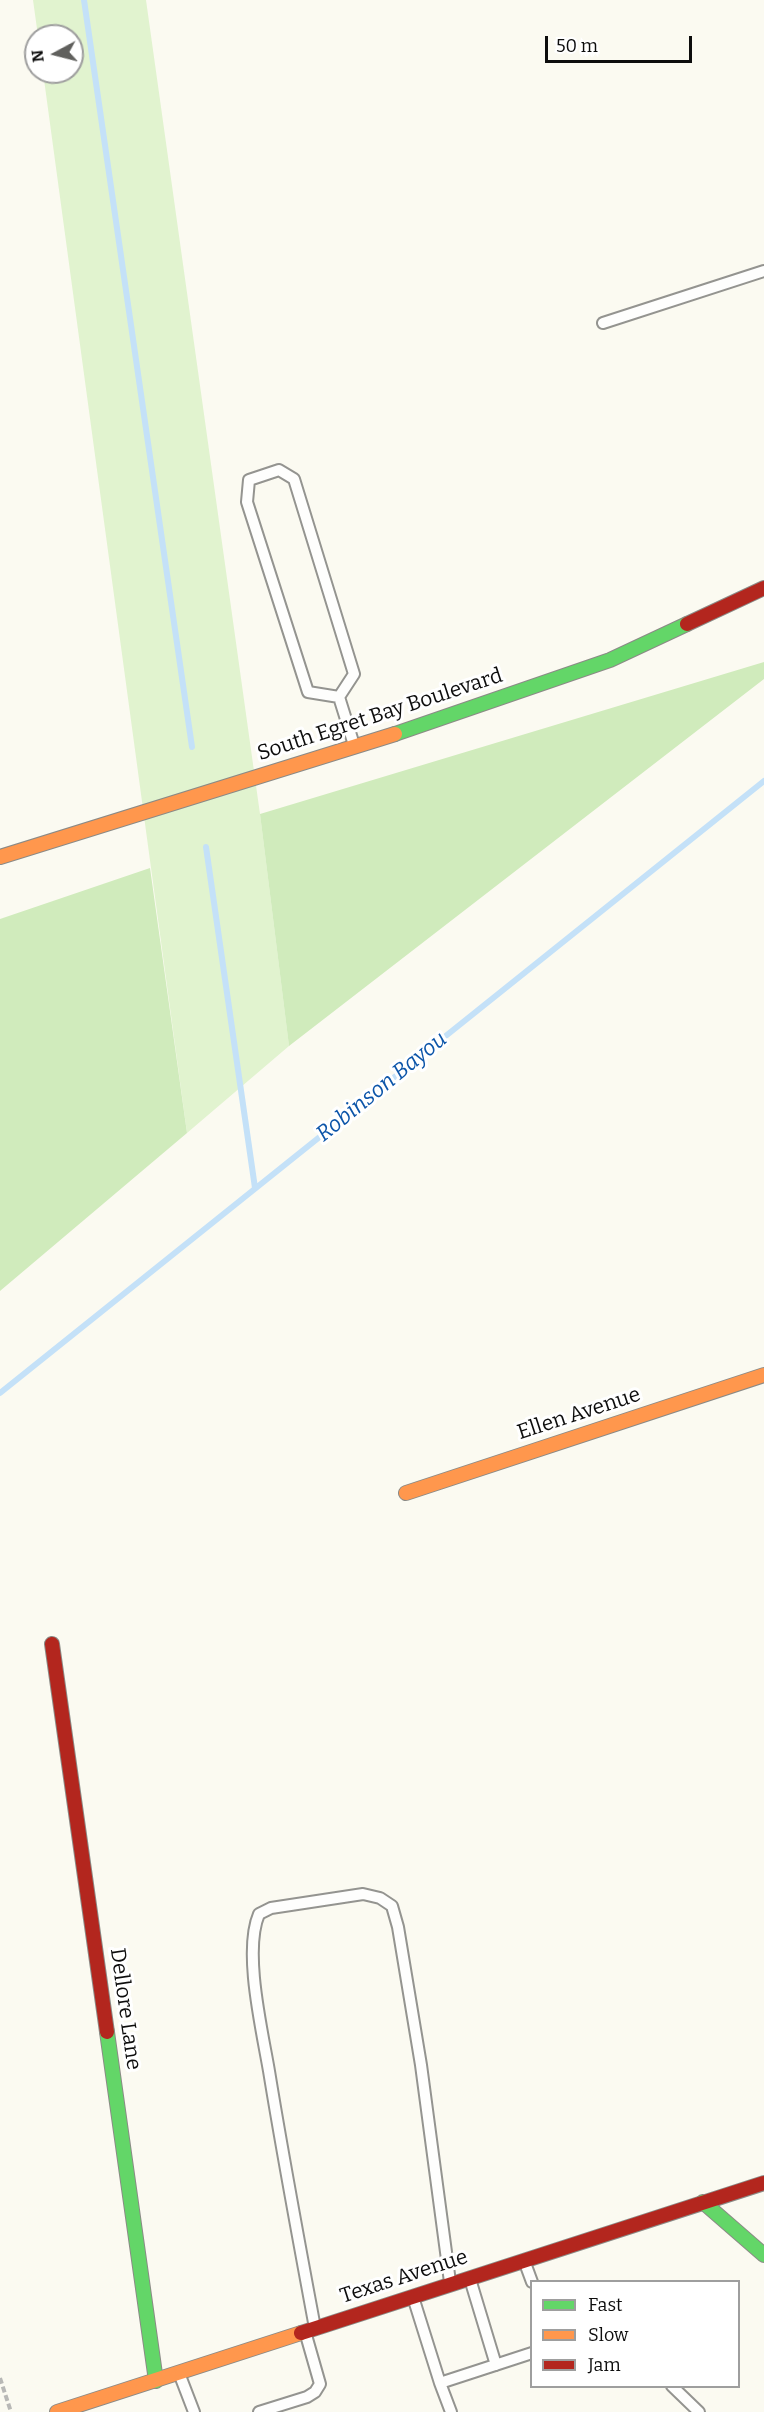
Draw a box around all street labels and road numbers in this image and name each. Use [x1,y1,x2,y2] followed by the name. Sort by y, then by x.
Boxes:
[254,663,506,767] street label: South Egret Bay Boulevard
[514,1382,644,1446] street label: Ellen Avenue
[104,1947,146,2071] street label: Dellore Lane
[337,2245,471,2309] street label: Texas Avenue

